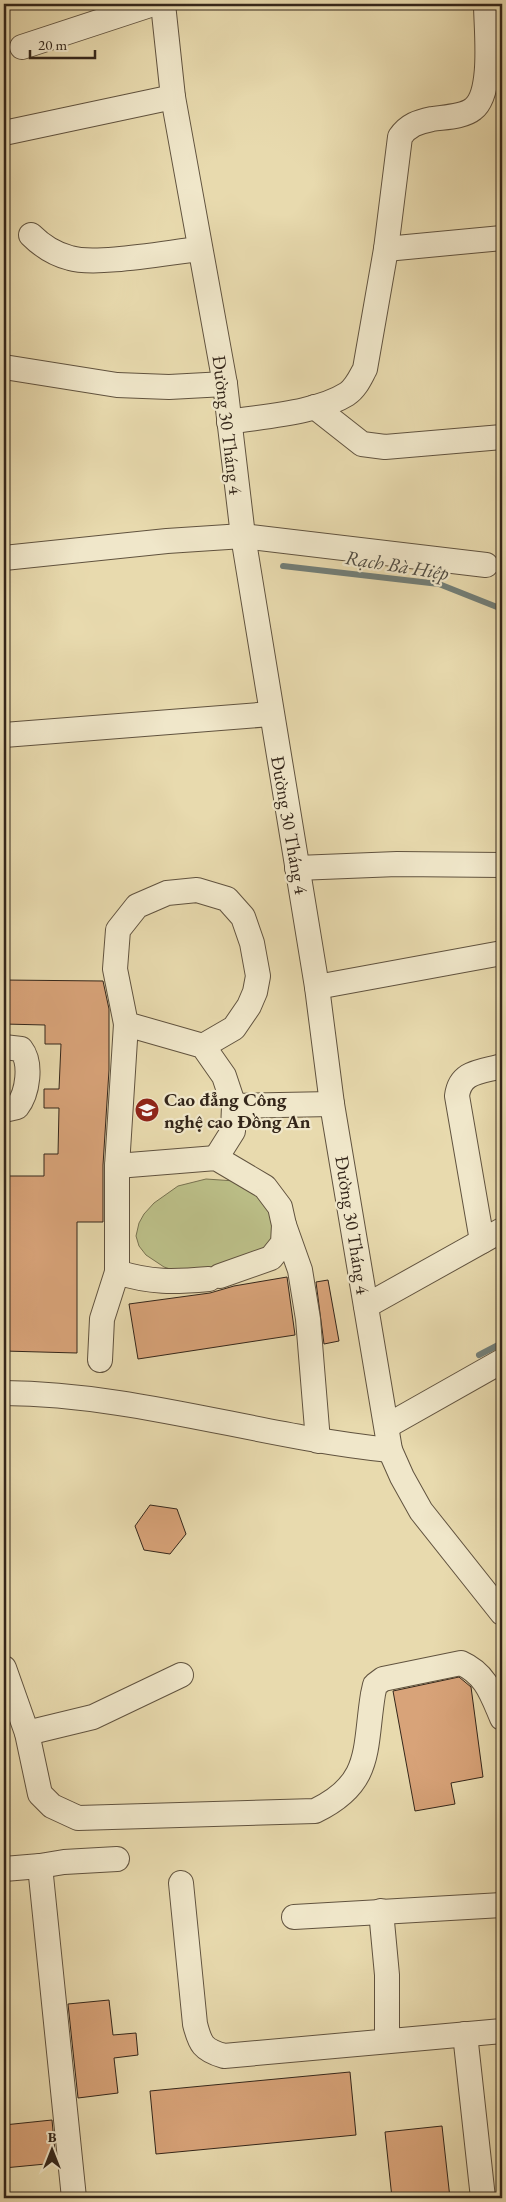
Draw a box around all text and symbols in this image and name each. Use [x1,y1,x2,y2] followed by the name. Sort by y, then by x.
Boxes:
[30,28,95,60] scale bar
[38,35,67,54] text: 20 m
[207,354,249,497] street label: Đường 30 Tháng 4
[343,544,451,586] water label: Rạch Bà Hiệp
[265,754,314,897] street label: Đường 30 Tháng 4
[164,1087,311,1134] place label: Cao đẳng Công nghệ cao Đồng An
[134,1097,160,1123] school or university icon: Cao đẳng Công nghệ cao Đồng An
[329,1154,376,1297] street label: Đường 30 Tháng 4
[28,2124,78,2174] north arrow
[48,2128,57,2146] text: B

